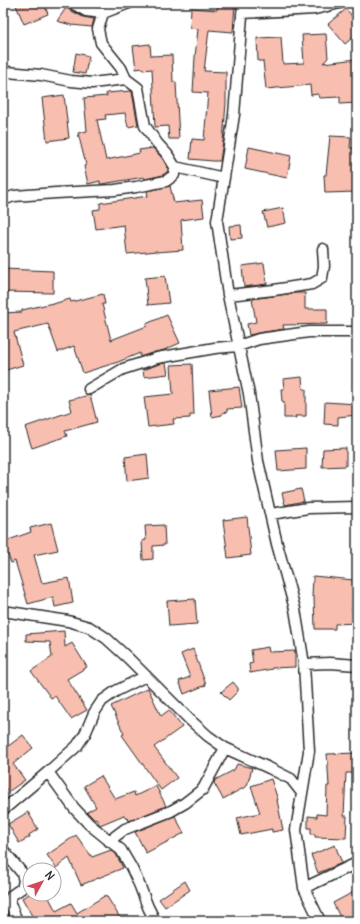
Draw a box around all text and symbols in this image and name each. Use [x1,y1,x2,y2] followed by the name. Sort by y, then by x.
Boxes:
[22,862,62,902] north arrow
[42,868,57,883] text: N

